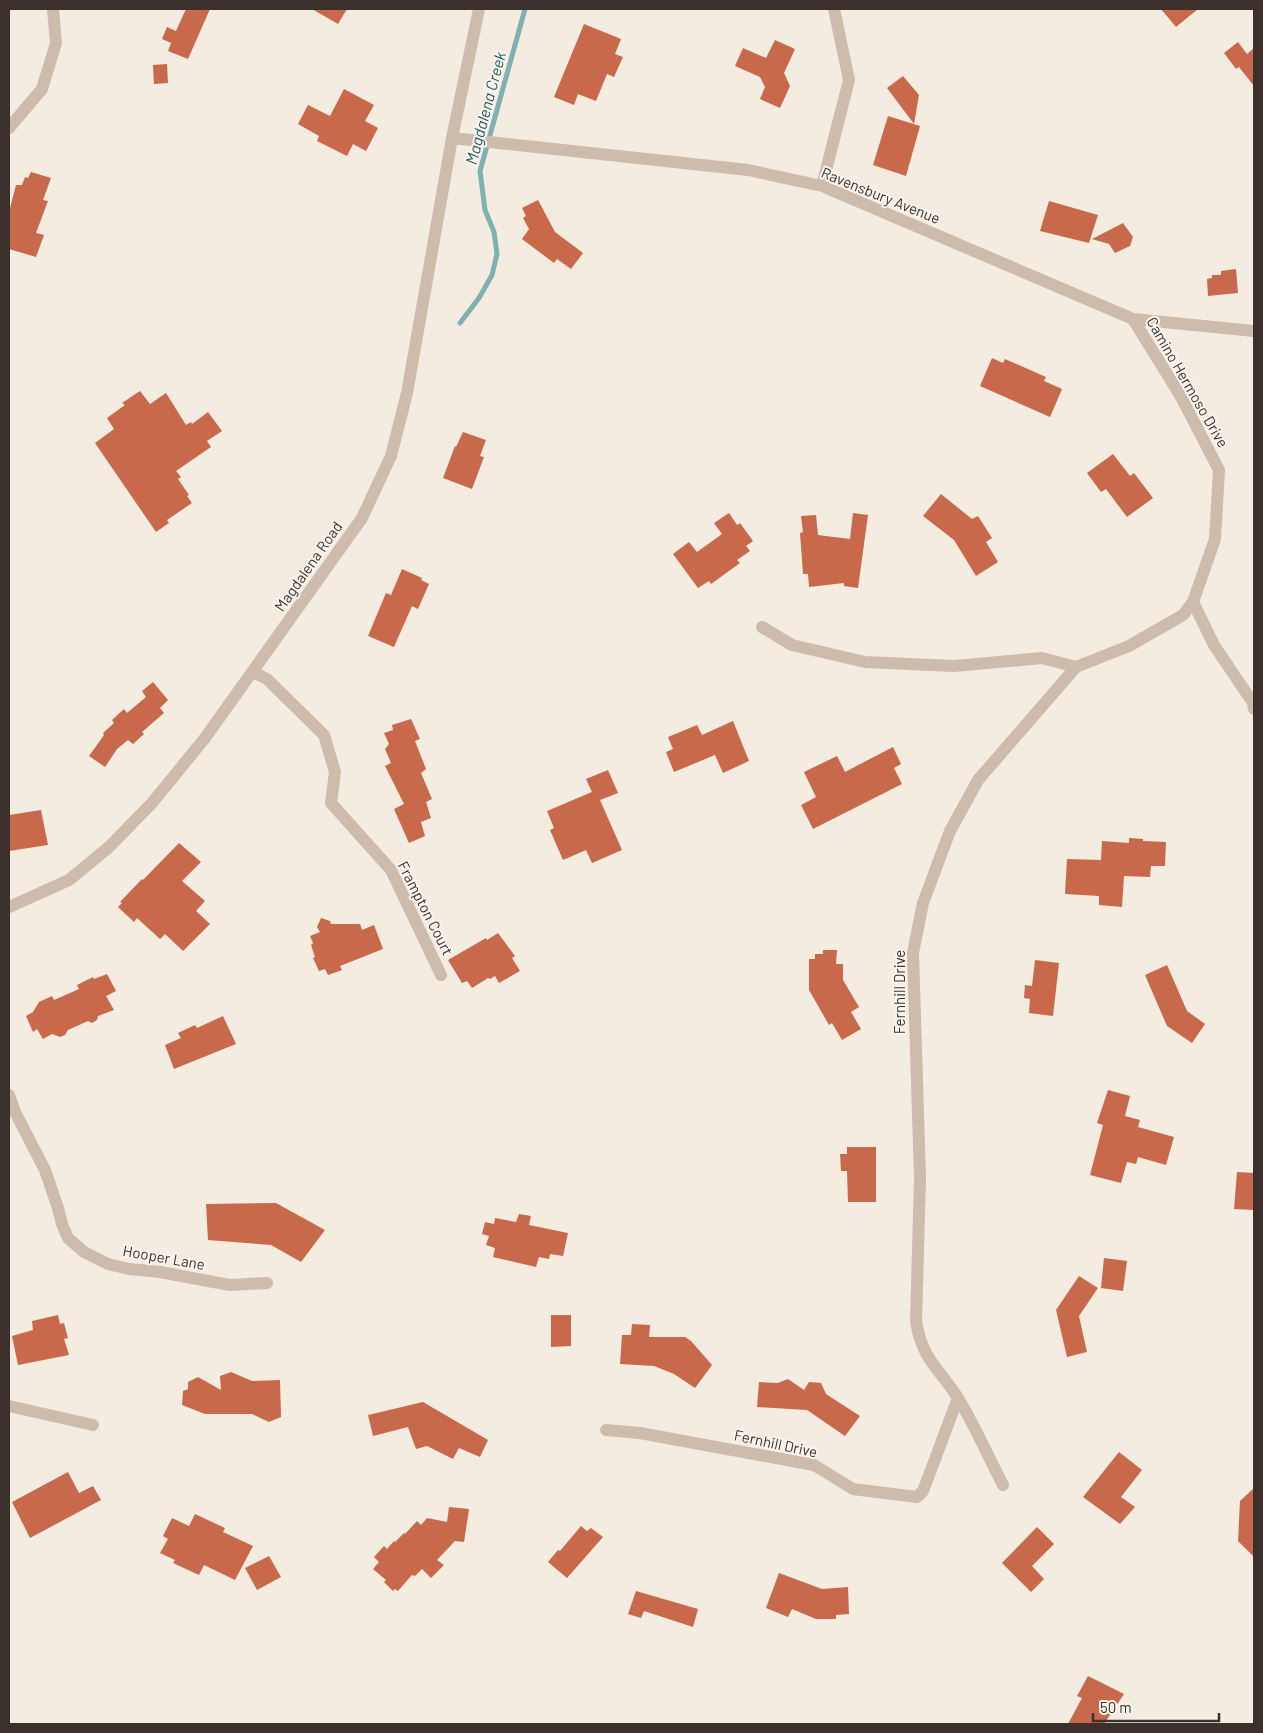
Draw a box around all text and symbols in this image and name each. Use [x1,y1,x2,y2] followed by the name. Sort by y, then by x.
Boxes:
[461,49,509,166] water label: Magdalena Creek
[819,163,943,227] street label: Ravensbury Avenue
[1143,314,1233,450] street label: Camino Hermoso Drive
[270,518,346,614] street label: Magdalena Road
[395,858,457,958] street label: Frampton Court
[890,950,908,1034] street label: Fernhill Drive
[122,1241,206,1273] street label: Hooper Lane
[733,1425,819,1461] street label: Fernhill Drive
[1093,1690,1219,1722] scale bar
[1100,1698,1132,1716] text: 50 m

